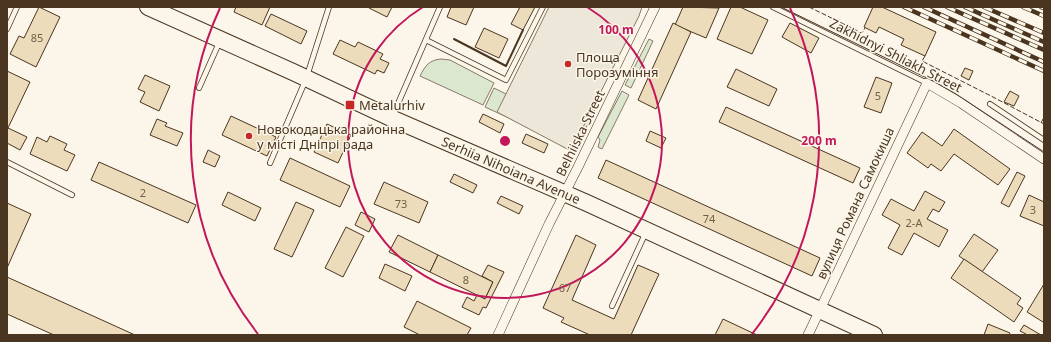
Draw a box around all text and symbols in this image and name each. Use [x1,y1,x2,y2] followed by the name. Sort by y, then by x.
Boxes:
[827,14,966,96] street label: Zakhidnyi Shliakh Street
[598,21,634,38] text: 100 m
[31,30,43,45] house number: 85
[576,48,659,81] place label: Площа Порозуміння
[563,59,573,69] marker: Площа Порозуміння
[551,87,609,179] street label: Belhiiska Street
[875,88,881,103] house number: 5
[359,96,425,114] place label: Metalurhiv
[344,99,356,111] marker: Metalurhiv
[257,120,405,153] place label: Новокодацька районна у місті Дніпрі рада
[812,124,898,282] street label: вулиця Романа Самокиша
[244,131,254,141] marker: Новокодацька районна у місті Дніпрі рада
[439,132,583,208] street label: Serhiia Nihoiana Avenue
[801,132,837,149] text: 200 m
[498,134,512,148] centre of rings
[140,185,146,200] house number: 2
[395,196,407,211] house number: 73
[1030,202,1036,217] house number: 3
[703,211,716,226] house number: 74
[906,215,923,230] house number: 2-А
[463,272,469,287] house number: 8
[559,280,571,295] house number: 67

